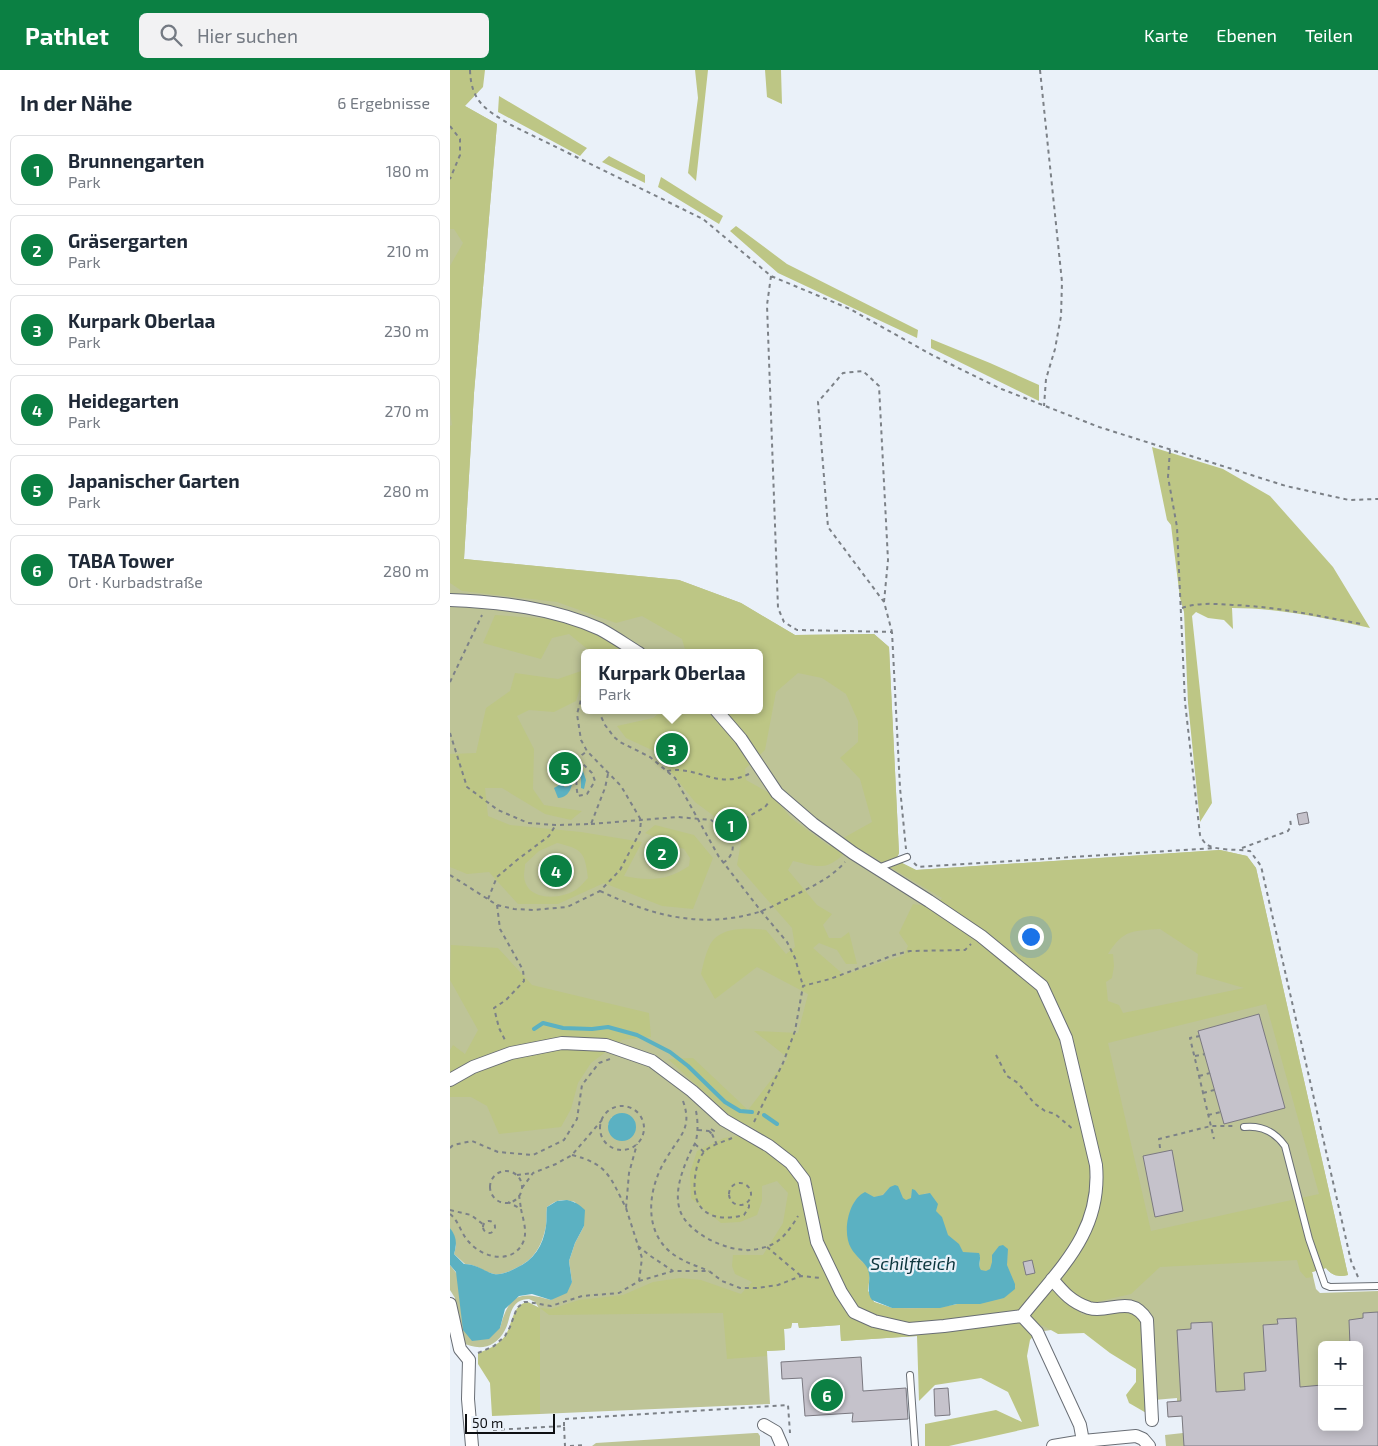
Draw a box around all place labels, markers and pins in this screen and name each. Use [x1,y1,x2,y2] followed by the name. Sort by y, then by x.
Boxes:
[656,730,688,768] pin: 3
[549,749,581,787] pin: 5
[715,806,747,844] pin: 1
[646,834,678,872] pin: 2
[540,852,572,890] pin: 4
[811,1376,843,1414] pin: 6

